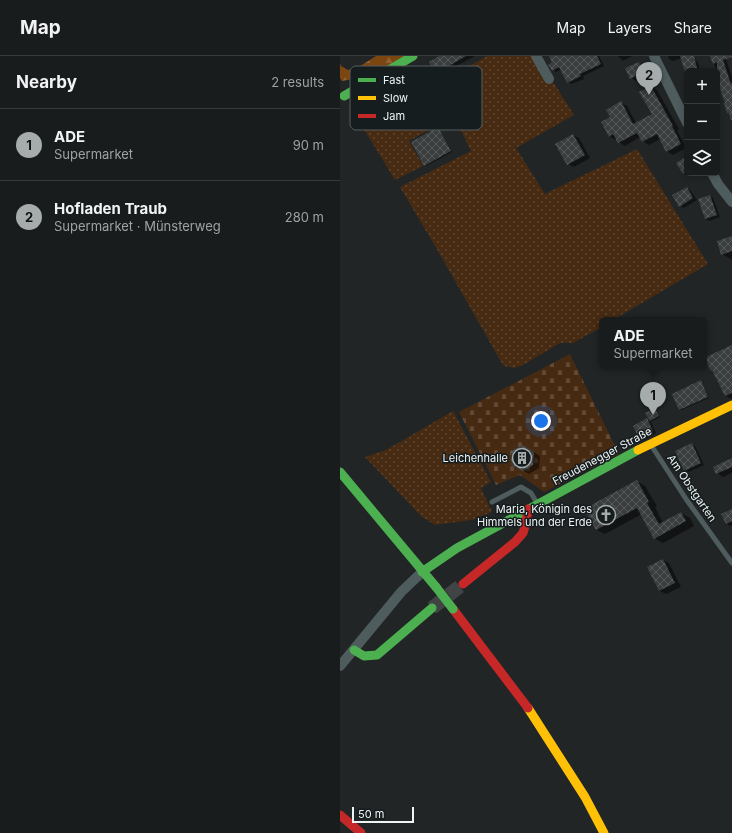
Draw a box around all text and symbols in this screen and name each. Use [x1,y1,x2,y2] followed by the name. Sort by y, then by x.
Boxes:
[20,16,61,39] text: Map
[557,19,586,36] text: Map
[608,19,652,36] text: Layers
[674,19,712,36] text: Share
[636,62,662,95] pin: 2
[350,66,482,130] legend
[684,68,720,176] map controls
[684,68,720,104] button: +
[16,72,77,92] text: Nearby
[383,73,405,87] text: Fast
[271,74,324,90] text: 2 results
[383,91,408,105] text: Slow
[684,104,720,140] button: −
[383,109,405,123] text: Jam
[54,127,85,146] text: ADE
[26,137,32,153] text: 1
[293,137,324,153] text: 90 m
[684,140,720,176] button: layers
[54,146,133,162] text: Supermarket
[54,199,167,218] text: Hofladen Traub
[25,209,33,225] text: 2
[285,209,324,225] text: 280 m
[54,218,221,234] text: Supermarket · Münsterweg
[599,317,707,369] popup
[613,326,645,345] text: ADE
[613,345,693,361] text: Supermarket
[640,382,666,415] pin: 1
[531,411,551,431] your location
[550,424,654,488] street label: Freudenegger Straße
[511,447,533,469] building icon: Leichenhalle
[443,451,508,465] place label: Leichenhalle
[664,452,720,524] street label: Am Obstgarten
[477,502,592,529] place label: Maria, Königin des Himmels und der Erde
[595,504,617,526] church icon: Maria, Königin des Himmels und der Erde
[352,805,414,824] scale bar
[358,807,384,821] text: 50 m

